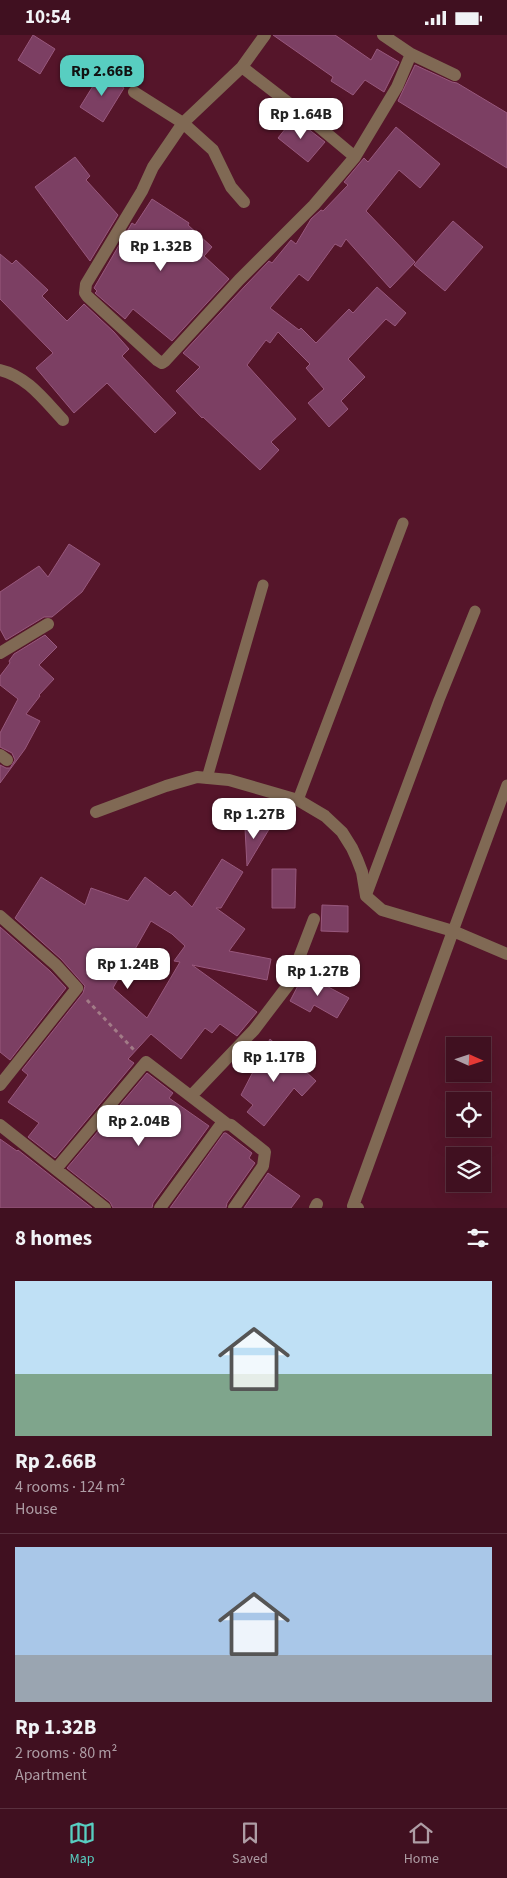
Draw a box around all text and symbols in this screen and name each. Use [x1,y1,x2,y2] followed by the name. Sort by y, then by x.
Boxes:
[25,4,71,31] text: 10:54
[50,55,154,97] pin: Rp 2.66B
[71,60,133,82] text: Rp 2.66B
[249,97,353,140] pin: Rp 1.64B
[270,103,332,125] text: Rp 1.64B
[109,229,213,272] pin: Rp 1.32B
[130,235,192,257] text: Rp 1.32B
[202,797,306,840] pin: Rp 1.27B
[223,803,285,825] text: Rp 1.27B
[76,947,180,990] pin: Rp 1.24B
[97,953,159,975] text: Rp 1.24B
[266,955,370,997] pin: Rp 1.27B
[287,960,349,982] text: Rp 1.27B
[446,1037,491,1083] north arrow
[446,1037,491,1192] map controls
[222,1041,326,1083] pin: Rp 1.17B
[243,1046,305,1068] text: Rp 1.17B
[446,1092,491,1137] button: locate
[87,1105,191,1147] pin: Rp 2.04B
[108,1110,170,1132] text: Rp 2.04B
[446,1147,491,1192] button: layers
[15,1223,92,1253] text: 8 homes
[464,1224,492,1252] icon: filters
[209,1314,299,1404] icon: home
[15,1446,96,1476] text: Rp 2.66B
[15,1476,125,1498] text: 4 rooms · 124 m²
[15,1498,57,1520] text: House
[209,1579,299,1669] icon: home
[15,1712,96,1742] text: Rp 1.32B
[15,1742,117,1764] text: 2 rooms · 80 m²
[15,1764,87,1786] text: Apartment
[68,1819,96,1869] tab: Map
[232,1819,268,1869] tab: Saved
[404,1819,439,1869] tab: Home

